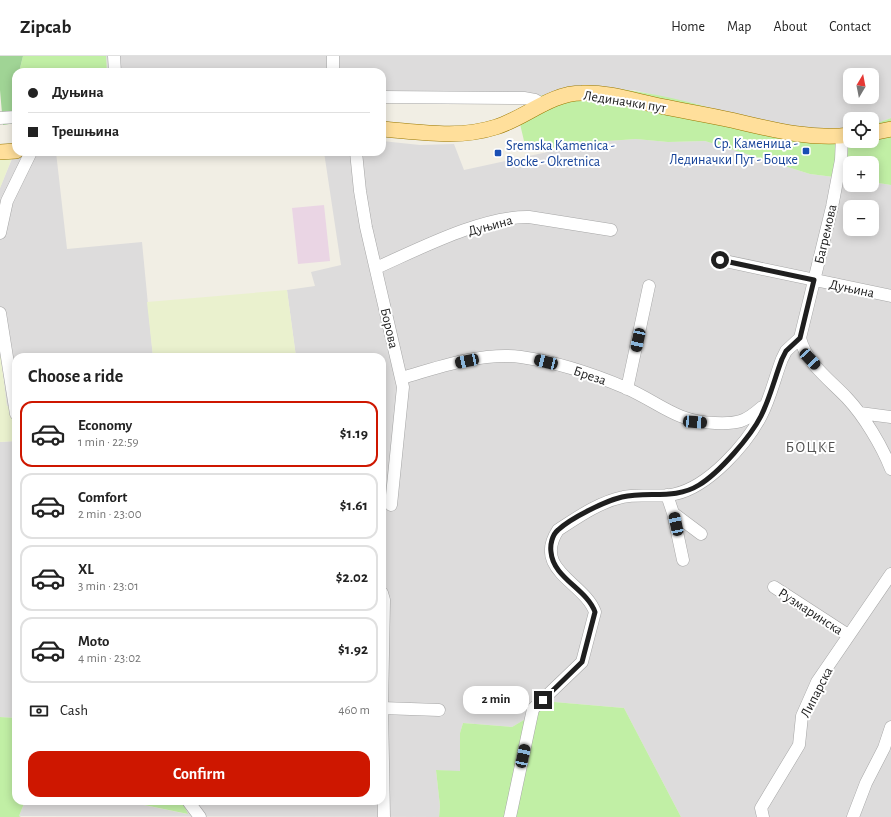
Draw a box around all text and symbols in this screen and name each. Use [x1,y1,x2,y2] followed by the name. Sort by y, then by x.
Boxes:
[20,18,71,37] text: Zipcab
[671,20,705,34] text: Home
[727,20,751,34] text: Map
[773,20,807,34] text: About
[829,20,871,34] text: Contact
[843,68,879,104] north arrow
[843,68,879,236] map controls
[52,85,104,100] text: Дуњина
[583,89,668,116] street label: Лединачки пут
[843,112,879,148] button: locate
[52,124,119,139] text: Трешњина
[669,137,798,167] place label: Ср. Каменица - Лединачки Пут - Боцке
[506,139,615,169] place label: Sremska Kamenica - Bocke - Okretnica
[801,146,811,156] marker: Ср. Каменица - Лединачки Пут - Боцке
[493,148,503,158] marker: Sremska Kamenica - Bocke - Okretnica
[843,156,879,192] button: +
[843,200,879,236] button: −
[812,202,840,265] street label: Багремова
[466,213,515,239] street label: Дуњина
[711,251,729,269] route start
[828,277,876,301] street label: Дуњина
[378,306,401,351] street label: Борова
[630,327,646,353] car
[797,346,823,372] car
[454,353,480,369] car
[533,353,559,371] car
[572,364,608,388] street label: Бреза
[28,368,123,386] text: Choose a ride
[683,415,707,429] car
[30,416,66,452] icon: car
[78,418,132,433] text: Economy
[340,426,368,441] text: $1.19
[78,436,139,449] text: 1 min · 22:59
[786,440,836,455] district label: БОЦКЕ
[30,488,66,524] icon: car
[78,490,127,505] text: Comfort
[340,498,368,513] text: $1.61
[78,508,142,521] text: 2 min · 23:00
[668,511,684,537] car
[30,560,66,596] icon: car
[78,562,94,577] text: XL
[336,570,368,585] text: $2.02
[78,580,139,593] text: 3 min · 23:01
[776,586,846,638] street label: Рузмаринска
[30,632,66,668] icon: car
[78,634,110,649] text: Moto
[338,642,368,657] text: $1.92
[78,652,141,665] text: 4 min · 23:02
[798,665,836,720] street label: Липарска
[463,686,529,714] callout: 2 min
[534,691,552,709] route end
[482,693,510,706] text: 2 min
[28,700,50,722] icon: cash
[60,703,88,718] text: Cash
[338,704,370,717] text: 460 m
[515,743,531,769] car
[28,751,370,797] button: Confirm

